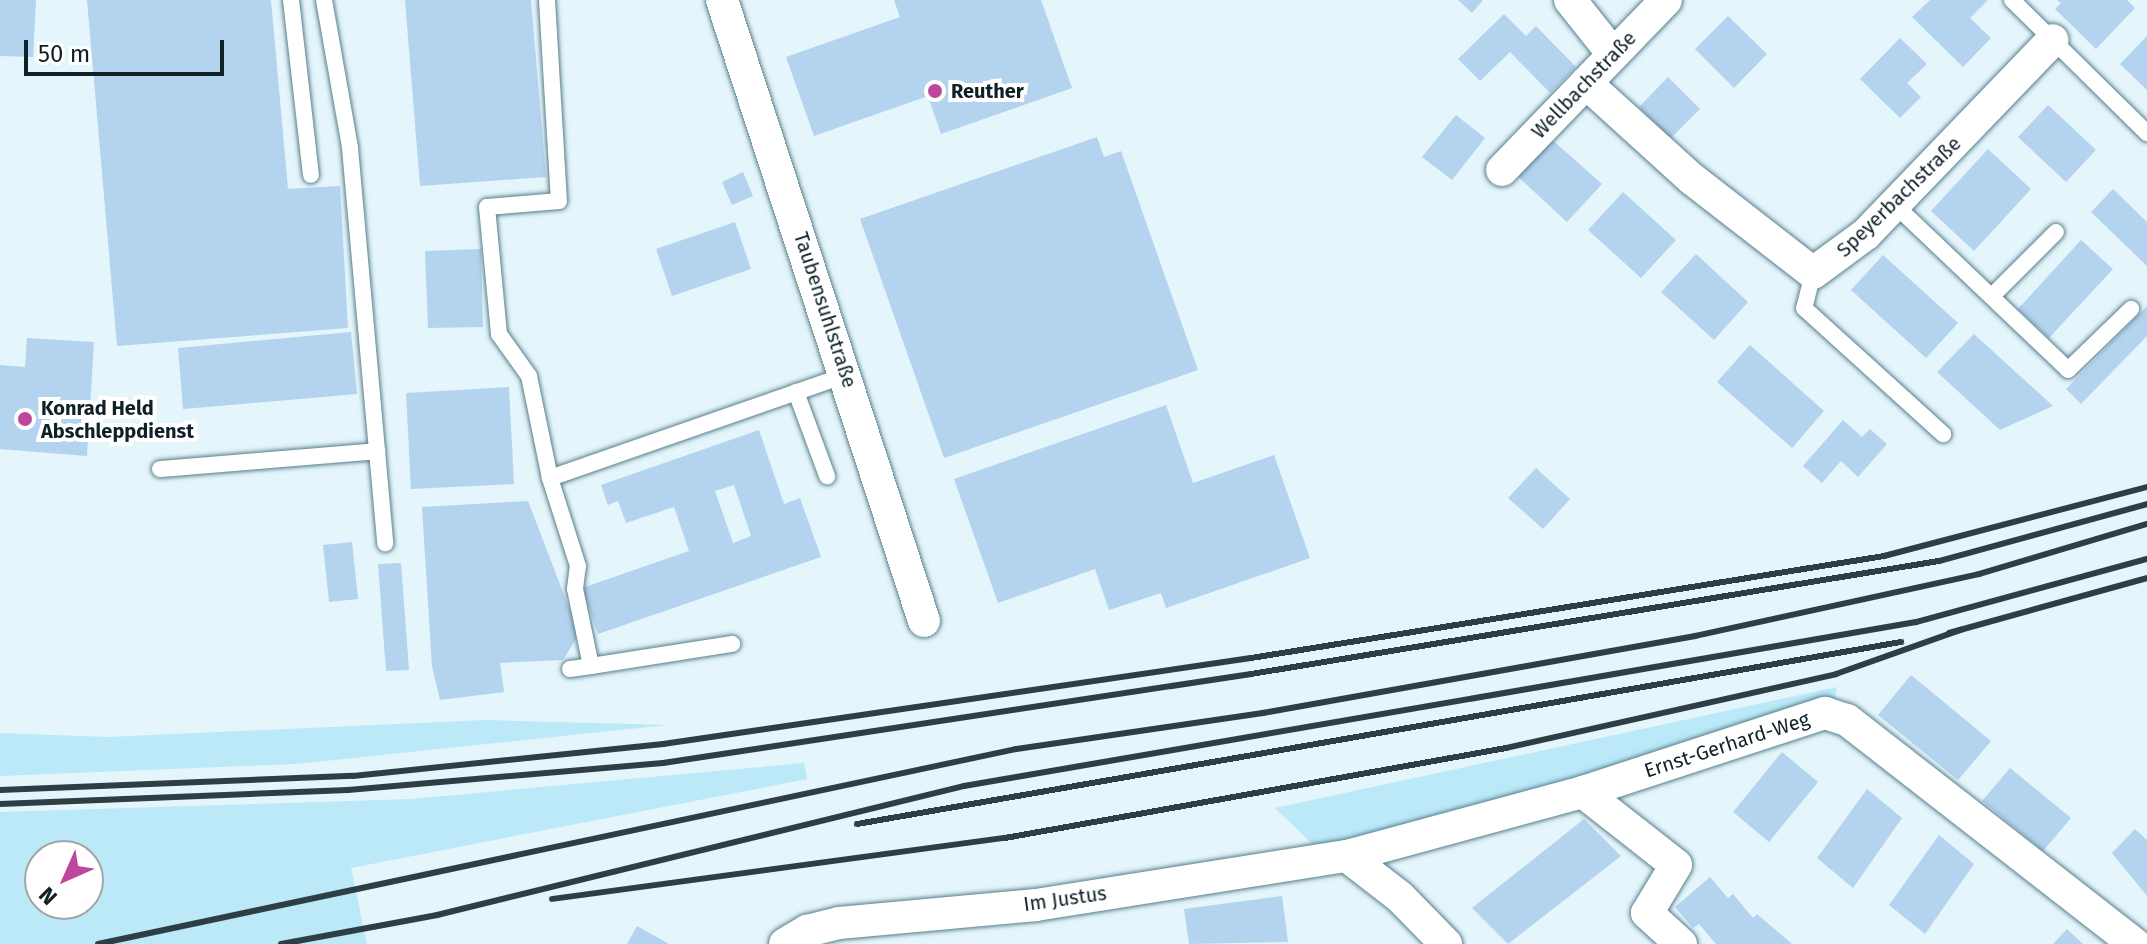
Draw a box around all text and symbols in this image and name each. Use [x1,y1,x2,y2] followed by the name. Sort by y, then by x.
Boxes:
[28,24,228,74] scale bar
[1527,26,1641,144] street label: Wellbachstraße
[38,40,90,68] text: 50 m
[951,79,1024,103] place label: Reuther
[926,82,944,100] marker: Reuther
[1832,132,1966,262] street label: Speyerbachstraße
[789,229,861,391] street label: Taubensuhlstraße
[41,396,194,443] place label: Konrad Held Abschleppdienst
[16,410,34,428] marker: Konrad Held Abschleppdienst
[1641,707,1813,783] street label: Ernst-Gerhard-Weg
[24,840,104,920] north arrow
[33,881,63,911] text: N
[1022,881,1108,917] street label: Im Justus

